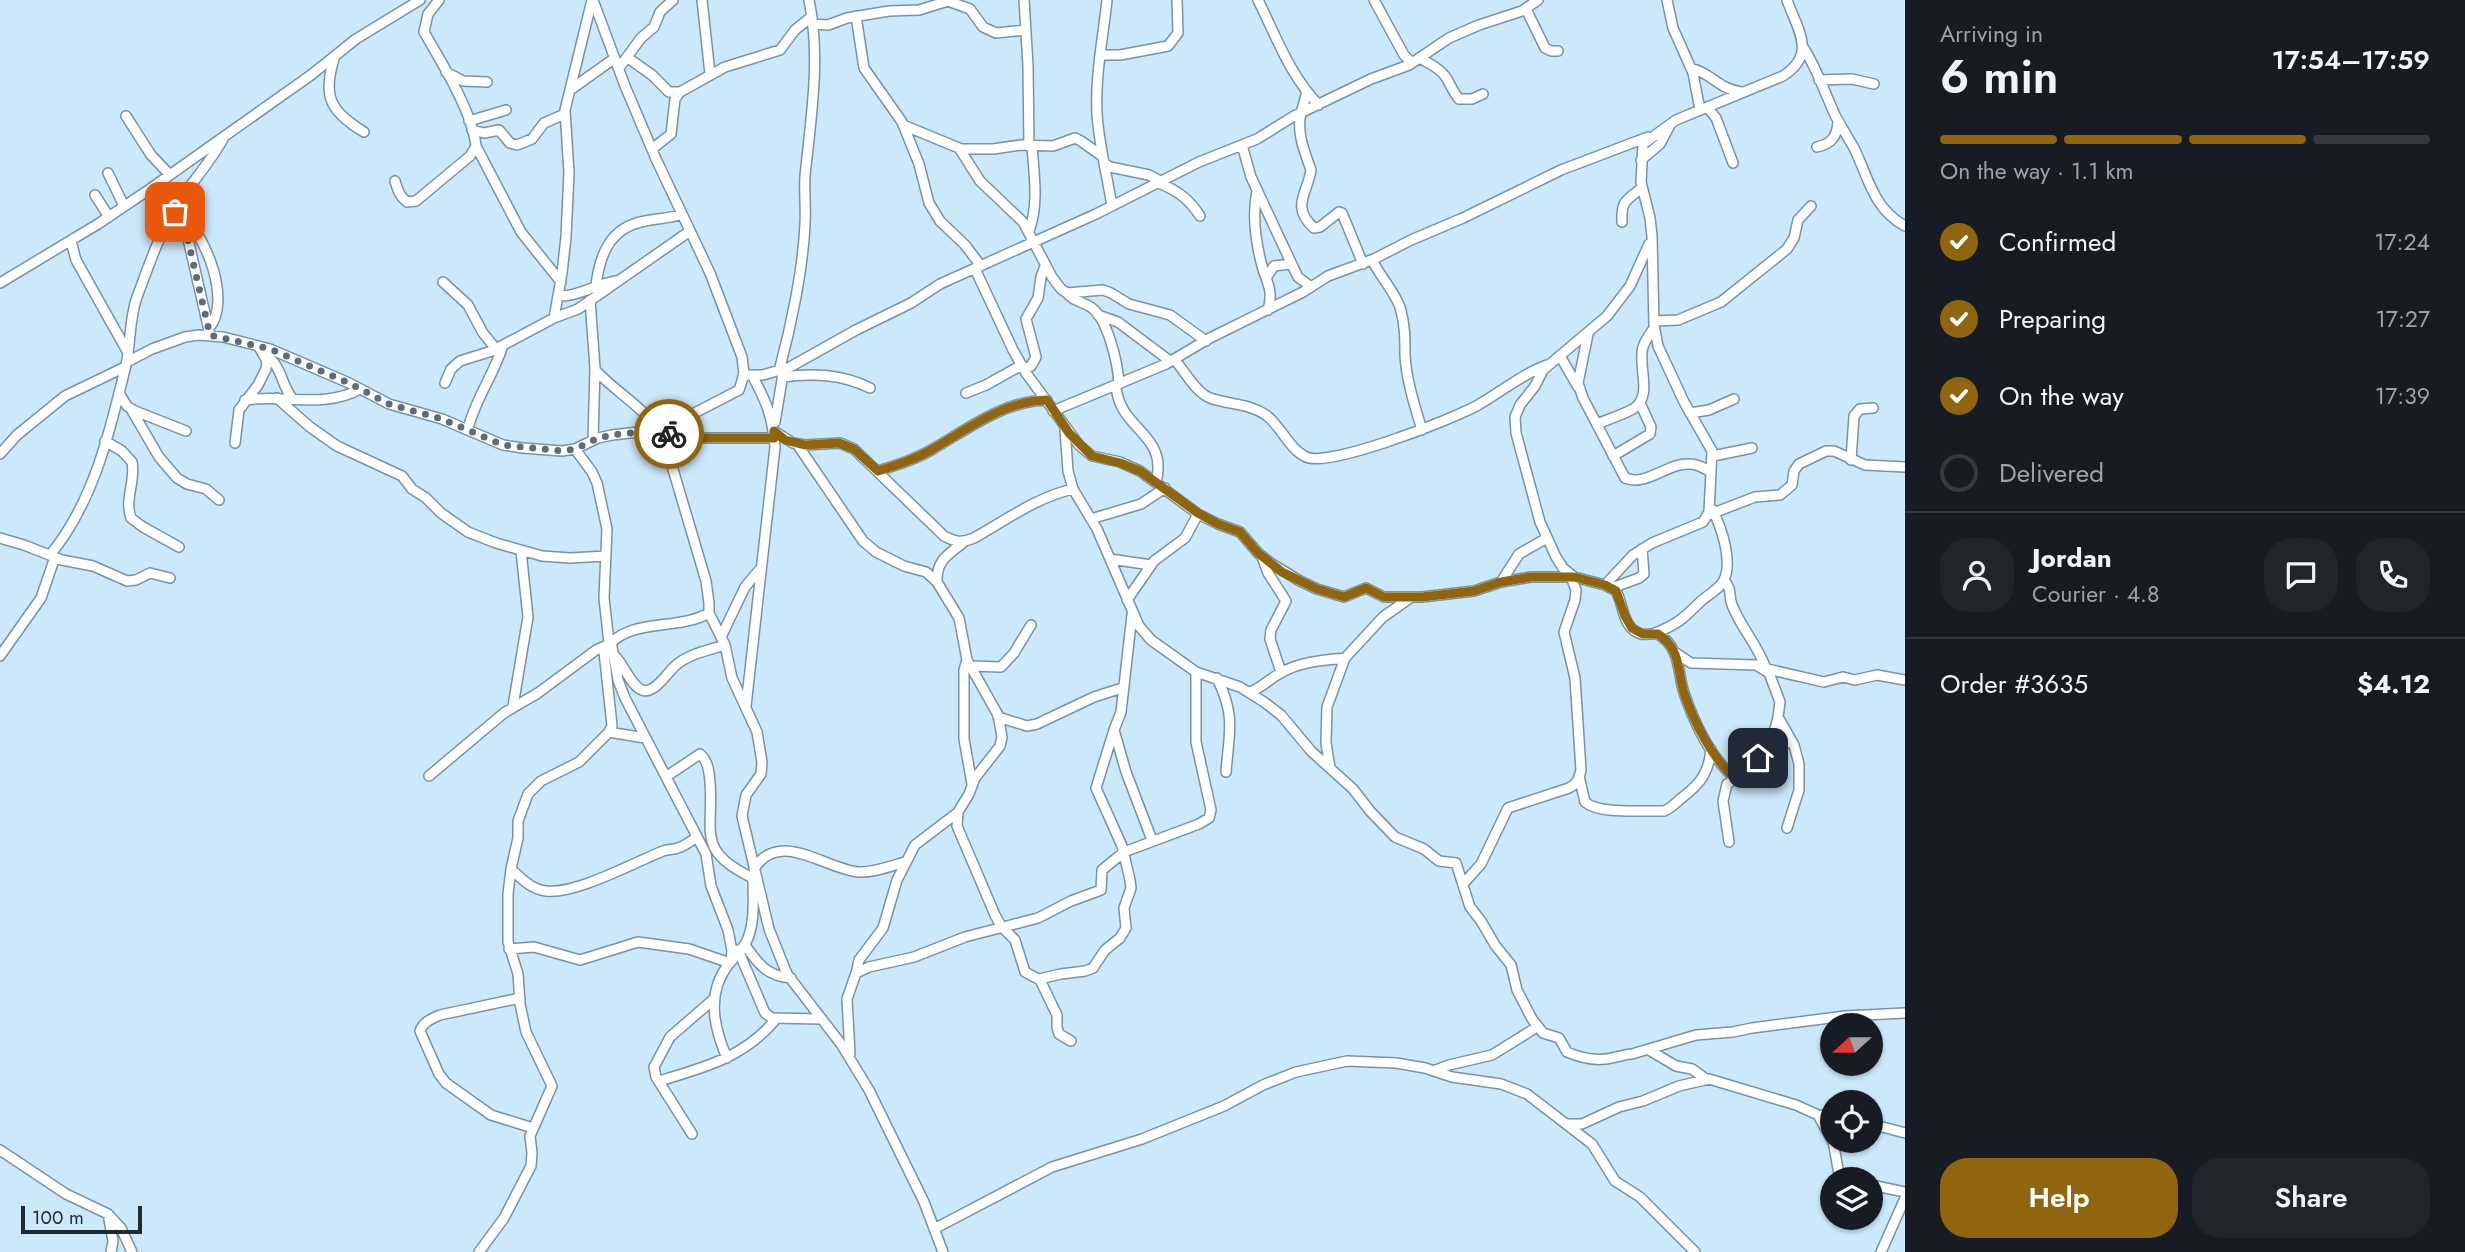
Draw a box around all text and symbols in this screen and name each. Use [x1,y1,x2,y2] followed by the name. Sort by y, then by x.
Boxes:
[1940,17,2043,51] text: Arriving in
[2272,41,2430,79] text: 17:54–17:59
[1940,44,2059,110] text: 6 min
[1940,154,2133,188] text: On the way · 1.1 km
[145,182,205,242] pin
[156,193,194,231] icon: bag
[1940,223,1978,261] icon: check
[1999,223,2116,261] text: Confirmed
[2374,225,2430,259] text: 17:24
[1940,300,1978,338] icon: check
[1999,300,2106,338] text: Preparing
[2376,302,2430,336] text: 17:27
[1940,377,1978,415] icon: check
[1999,377,2124,415] text: On the way
[2375,379,2430,413] text: 17:39
[634,399,704,469] courier
[650,415,688,453] icon: bike
[1999,454,2104,492] text: Delivered
[1940,538,2014,612] button: person
[2264,538,2338,612] button: chat
[2356,538,2430,612] button: phone
[2032,539,2112,577] text: Jordan
[2032,577,2160,611] text: Courier · 4.8
[1940,665,2088,703] text: Order #3635
[2357,665,2430,703] text: $4.12
[1728,728,1788,788] pin
[1739,739,1777,777] icon: home
[1820,1013,1883,1076] north arrow
[1820,1013,1883,1230] map controls
[1820,1090,1883,1153] button: locate
[1940,1158,2178,1238] button: Help
[2192,1158,2430,1238] button: Share
[1820,1167,1883,1230] button: layers
[21,1203,142,1235] scale bar
[32,1204,84,1231] text: 100 m

